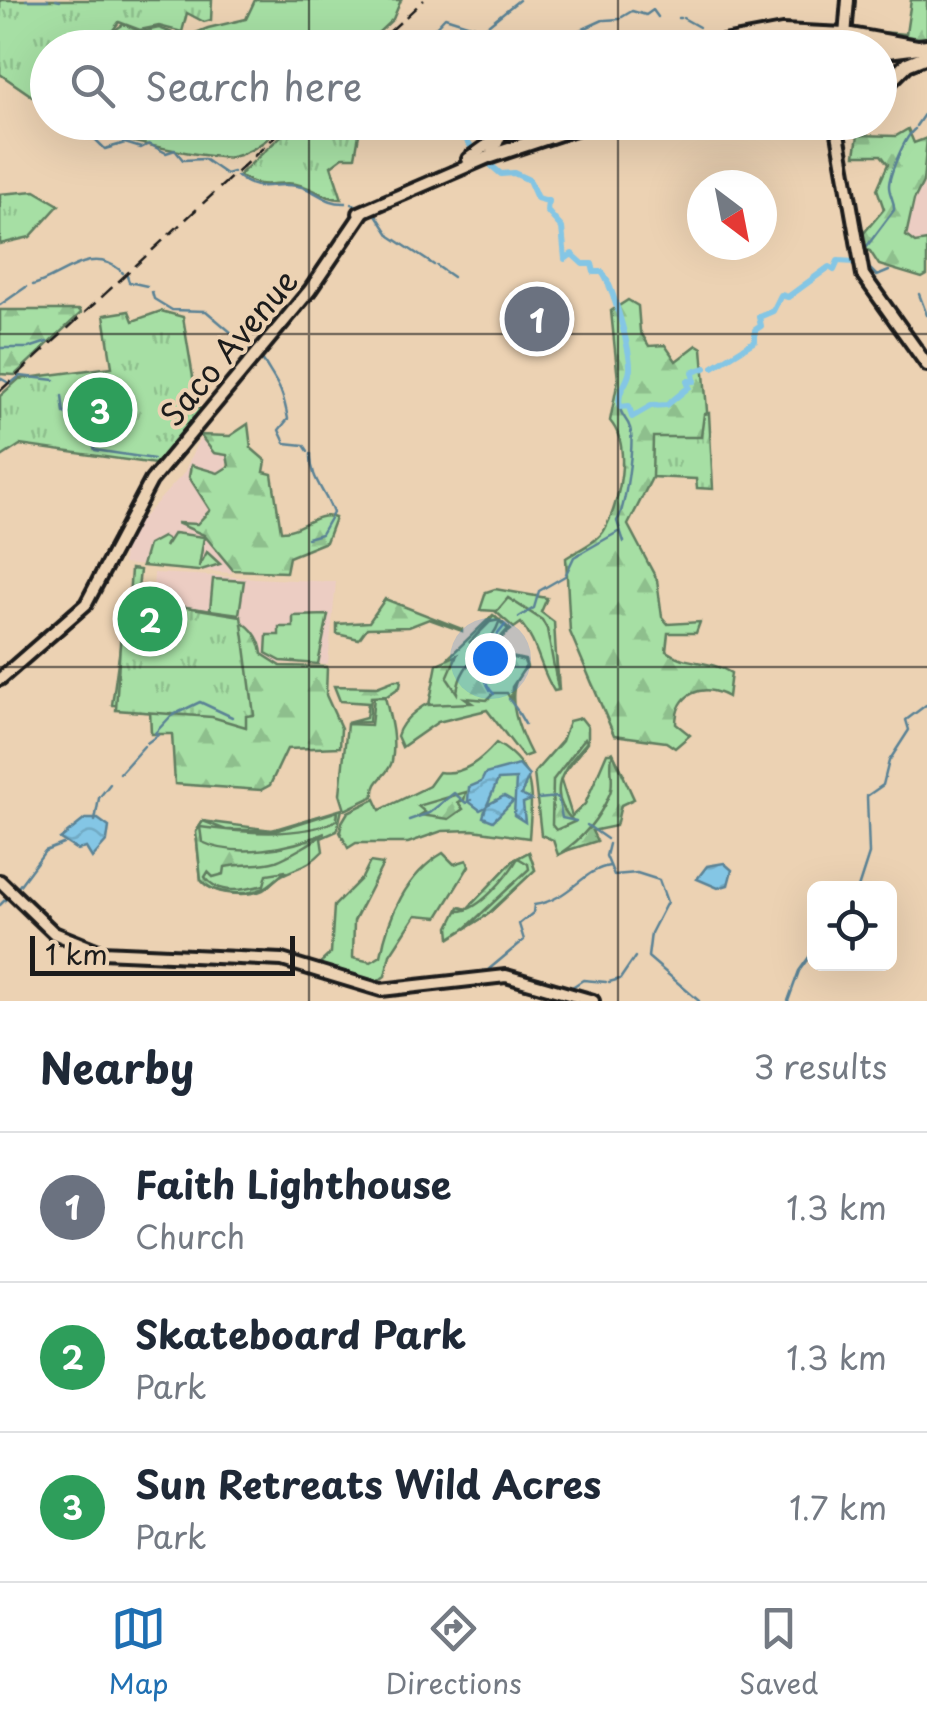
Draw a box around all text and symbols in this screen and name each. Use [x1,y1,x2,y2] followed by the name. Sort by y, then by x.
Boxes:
[30,30,897,140] search box
[145,57,362,114] text: Search here
[65,58,120,113] icon: search
[687,170,777,260] north arrow
[148,258,308,436] street label: Saco Avenue
[504,282,570,356] pin: 1
[68,372,132,448] pin: 3
[118,582,182,656] pin: 2
[465,633,516,684] your location
[807,881,897,971] map controls
[807,881,897,971] button: locate
[30,931,295,976] scale bar
[45,932,108,975] text: 1 km
[40,1035,194,1098] text: Nearby
[753,1042,887,1090] text: 3 results
[135,1155,452,1212] text: Faith Lighthouse
[65,1183,80,1231] text: 1
[786,1183,887,1231] text: 1.3 km
[135,1212,245,1260] text: Church
[135,1305,466,1362] text: Skateboard Park
[61,1333,84,1381] text: 2
[786,1333,887,1381] text: 1.3 km
[135,1362,207,1410] text: Park
[135,1455,601,1512] text: Sun Retreats Wild Acres
[62,1483,83,1531] text: 3
[789,1483,887,1531] text: 1.7 km
[135,1512,207,1560] text: Park
[109,1601,168,1704] tab: Map
[386,1601,522,1704] tab: Directions
[739,1601,818,1704] tab: Saved

